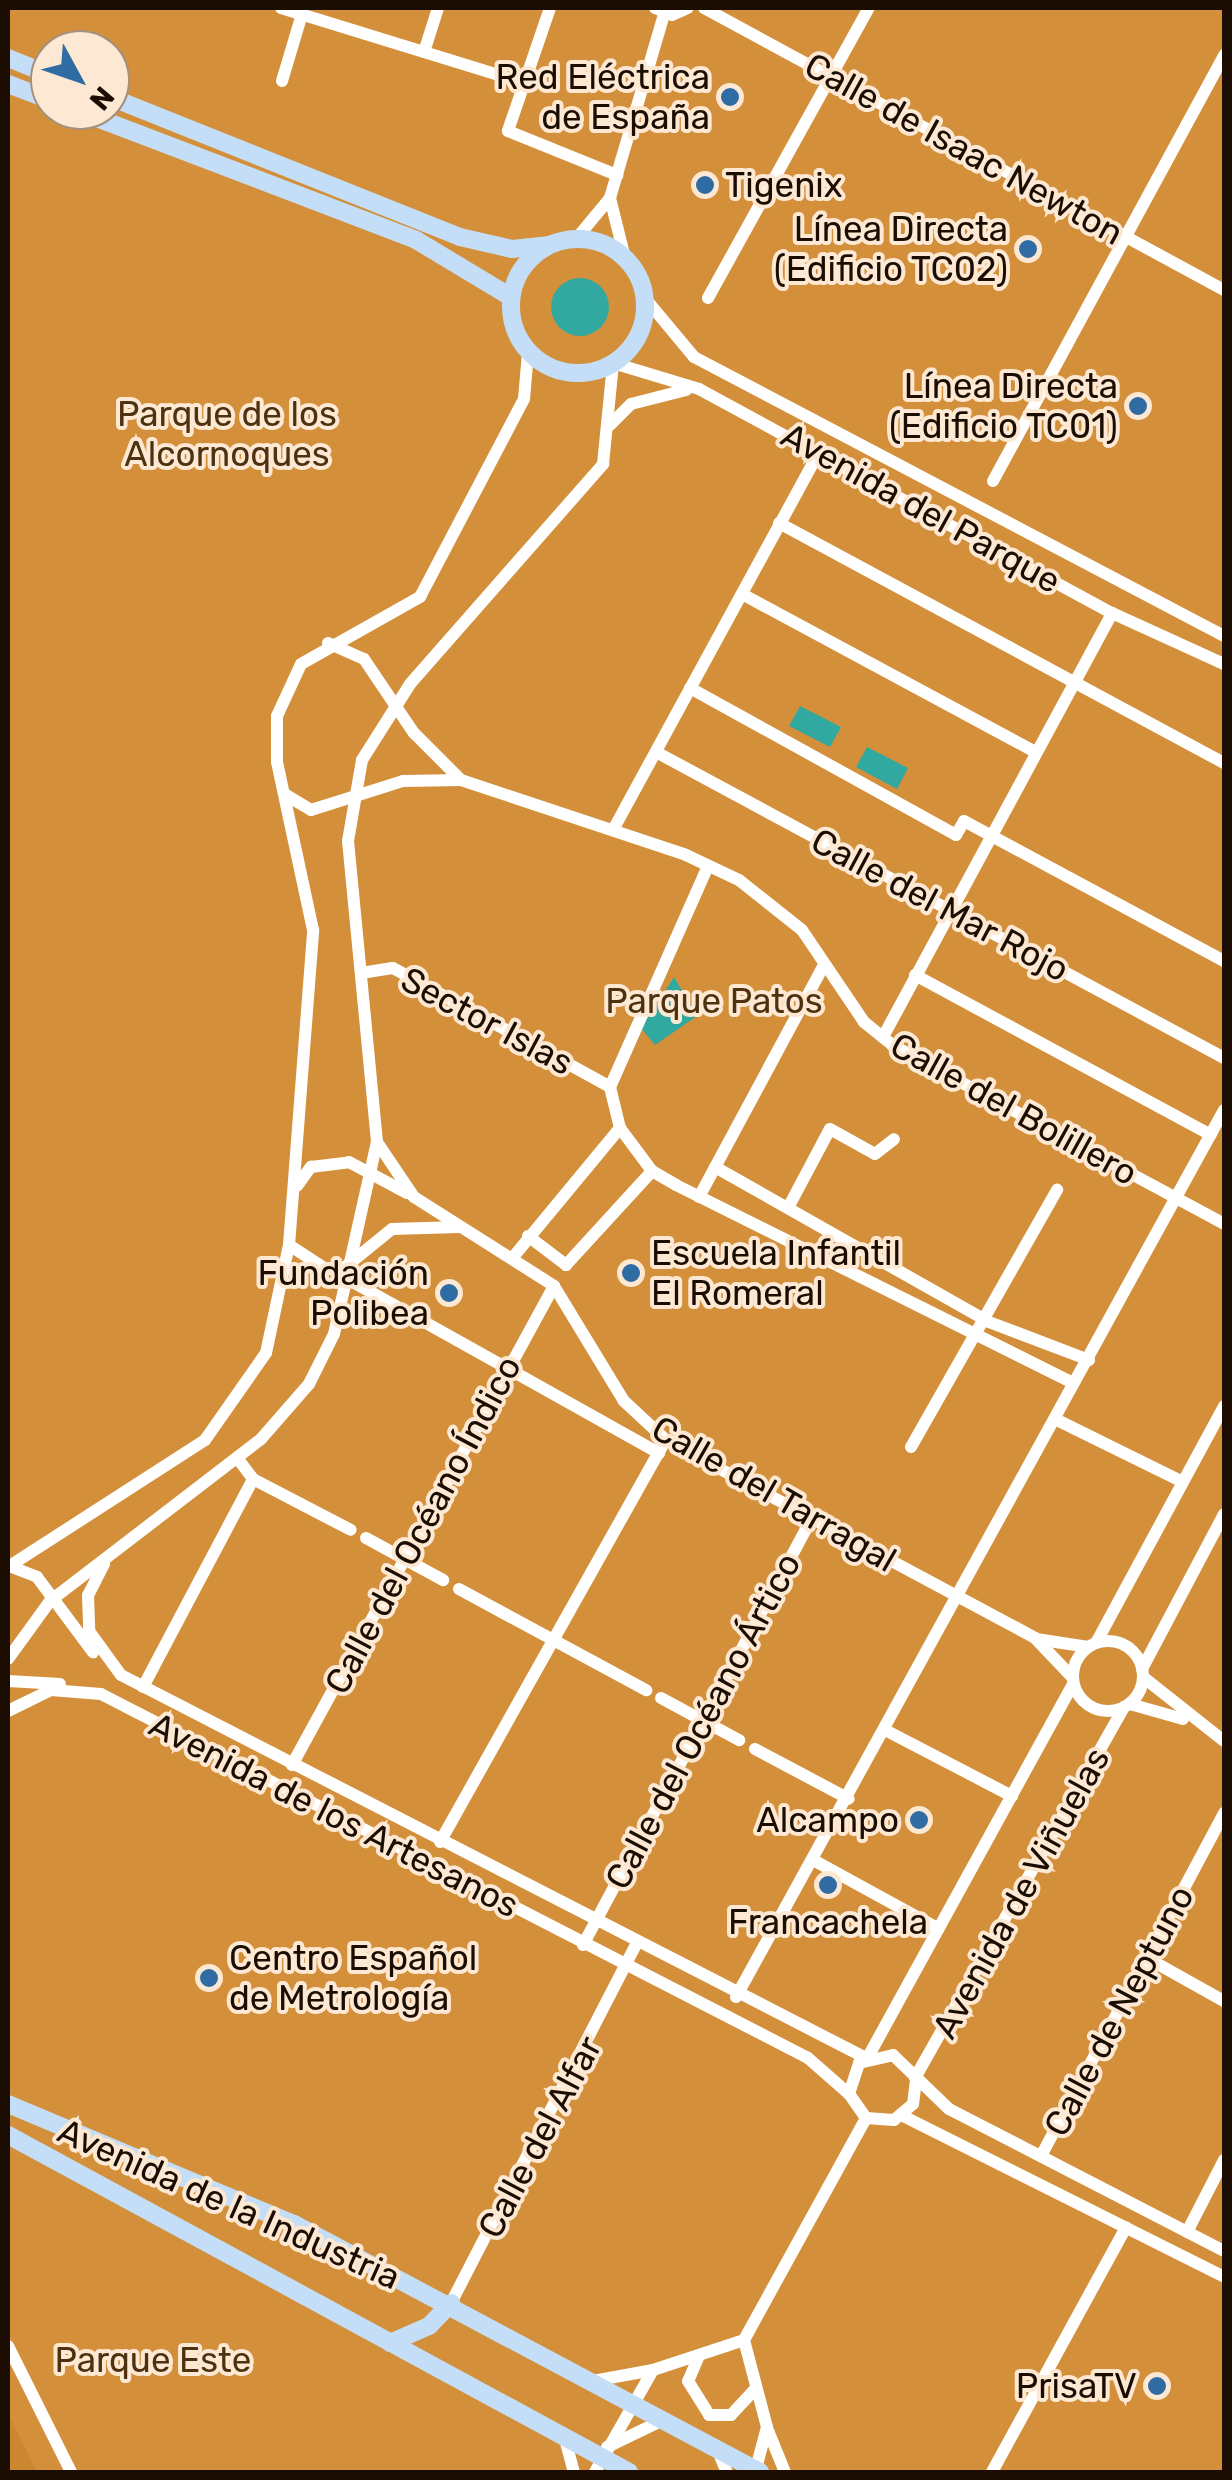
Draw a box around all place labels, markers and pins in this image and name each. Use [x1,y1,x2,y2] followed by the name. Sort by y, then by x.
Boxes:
[496,56,710,138] place label: Red Eléctrica de España
[719,86,741,108] marker: Red Eléctrica de España
[725,164,843,206] place label: Tigenix
[694,174,716,196] marker: Tigenix
[773,208,1008,290] place label: Línea Directa (Edificio TC02)
[1017,238,1039,260] marker: Línea Directa (Edificio TC02)
[888,365,1118,447] place label: Línea Directa (Edificio TC01)
[1127,395,1149,417] marker: Línea Directa (Edificio TC01)
[651,1232,901,1314] place label: Escuela Infantil El Romeral
[257,1252,429,1334] place label: Fundación Polibea
[620,1262,642,1284] marker: Escuela Infantil El Romeral
[438,1282,460,1304] marker: Fundación Polibea
[756,1799,899,1841] place label: Alcampo
[908,1809,930,1831] marker: Alcampo
[817,1874,839,1896] marker: Francachela
[728,1901,928,1943] place label: Francachela
[229,1937,477,2019] place label: Centro Español de Metrología
[198,1967,220,1989] marker: Centro Español de Metrología
[1016,2365,1137,2407] place label: PrisaTV
[1146,2375,1168,2397] marker: PrisaTV

